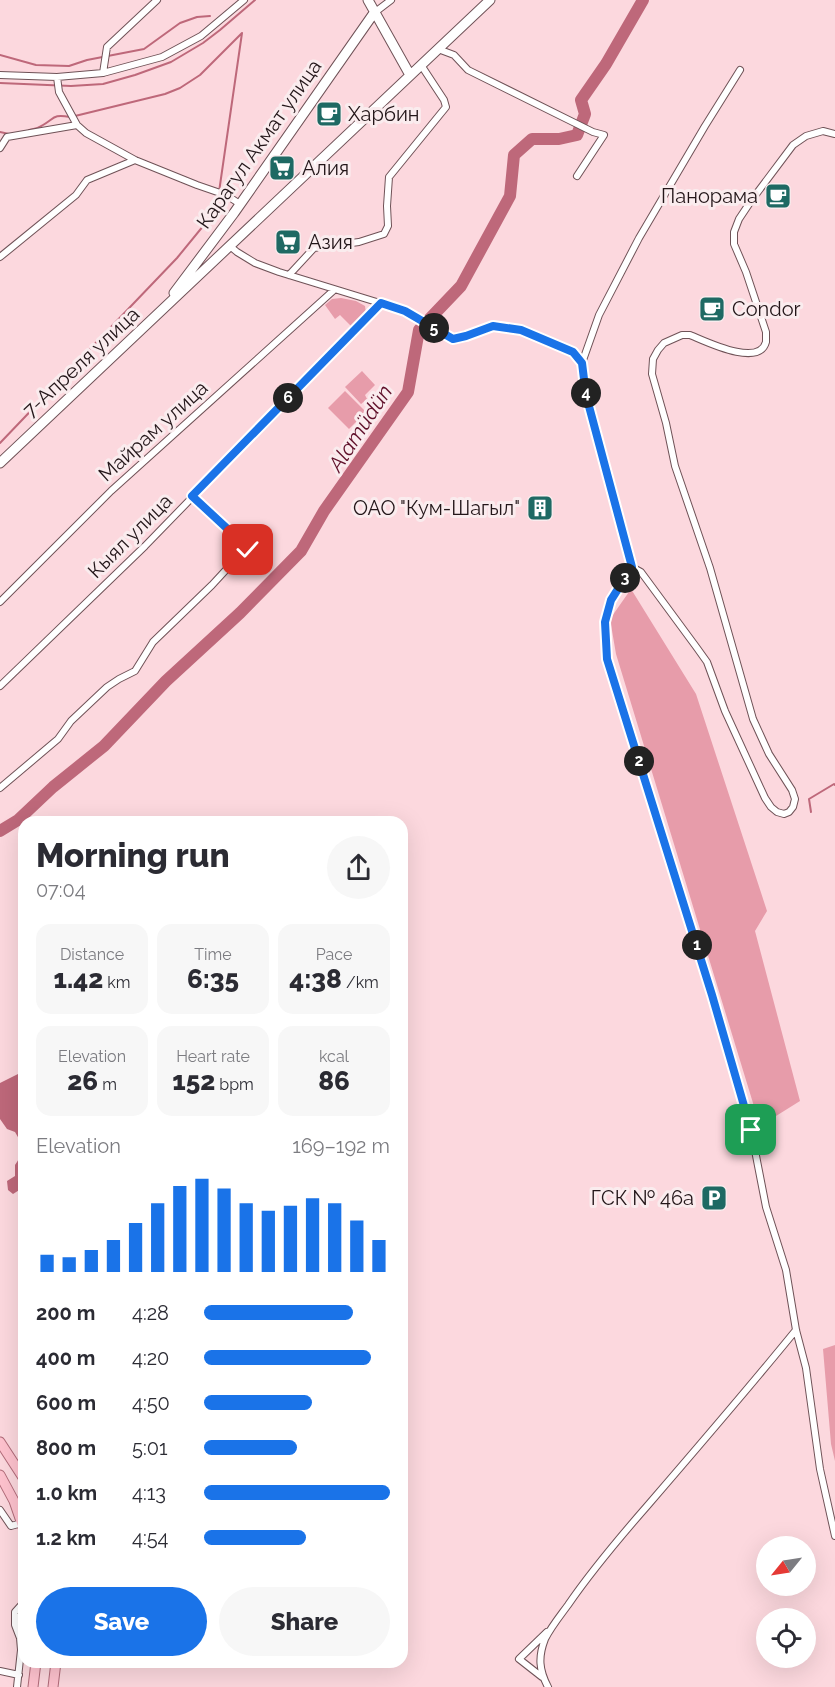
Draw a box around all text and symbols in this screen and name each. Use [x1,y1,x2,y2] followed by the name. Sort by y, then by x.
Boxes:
[192,55,326,233] street label: Карагул Акмат улица
[314,99,344,129] cafe icon: Харбин
[348,102,420,126] place label: Харбин
[267,153,297,183] supermarket icon: Алия
[302,156,349,180] place label: Алия
[763,181,793,211] cafe icon: Панорама
[661,184,758,208] place label: Панорама
[273,227,303,257] supermarket icon: Азия
[308,230,353,254] place label: Азия
[697,294,727,324] cafe icon: Condor
[732,297,801,321] place label: Condor
[18,302,144,422] street label: 7-Апреля улица
[419,313,449,343] pin: 5
[430,318,438,337] text: 5
[93,376,213,486] street label: Майрам улица
[571,378,601,408] pin: 4
[322,380,397,477] water label: Alamüdün
[273,383,303,413] pin: 6
[581,383,591,402] text: 4
[283,388,293,407] text: 6
[83,489,177,583] street label: Кыял улица
[525,493,555,523] building icon: ОАО "Кум-Шагыл"
[353,496,520,520] place label: ОАО "Кум-Шагыл"
[222,524,273,575] pin
[231,533,264,566] icon: check
[610,563,640,593] pin: 3
[621,568,629,587] text: 3
[624,746,654,776] pin: 2
[634,751,644,770] text: 2
[36,836,230,875] text: Morning run
[327,836,390,899] button: share
[36,878,86,902] text: 07:04
[682,930,712,960] pin: 1
[693,935,701,954] text: 1
[60,945,124,964] text: Distance
[194,945,232,964] text: Time
[316,945,352,964] text: Pace
[53,964,103,994] text: 1.42
[187,964,239,994] text: 6:35
[289,964,342,994] text: 4:38
[103,973,131,992] text: km
[342,973,379,992] text: /km
[58,1047,126,1066] text: Elevation
[176,1047,250,1066] text: Heart rate
[319,1047,349,1066] text: kcal
[67,1066,98,1096] text: 26
[172,1066,215,1096] text: 152
[318,1066,350,1096] text: 86
[98,1075,117,1094] text: m
[215,1075,254,1094] text: bpm
[725,1104,776,1155] pin
[734,1113,767,1146] icon: arrive
[36,1134,121,1158] text: Elevation
[292,1134,390,1158] text: 169–192 m
[699,1183,729,1213] parking icon: ГСК № 46а
[591,1186,694,1210] place label: ГСК № 46а
[36,1301,95,1325] text: 200 m
[132,1301,169,1325] text: 4:28
[36,1346,95,1370] text: 400 m
[132,1346,169,1370] text: 4:20
[36,1391,96,1415] text: 600 m
[132,1391,170,1415] text: 4:50
[36,1436,96,1460] text: 800 m
[132,1436,167,1460] text: 5:01
[36,1481,97,1505] text: 1.0 km
[132,1481,166,1505] text: 4:13
[36,1526,96,1550] text: 1.2 km
[132,1526,169,1550] text: 4:54
[756,1536,816,1596] north arrow
[756,1536,816,1668] map controls
[36,1587,207,1656] button: Save
[219,1587,390,1656] button: Share
[756,1608,816,1668] button: locate

